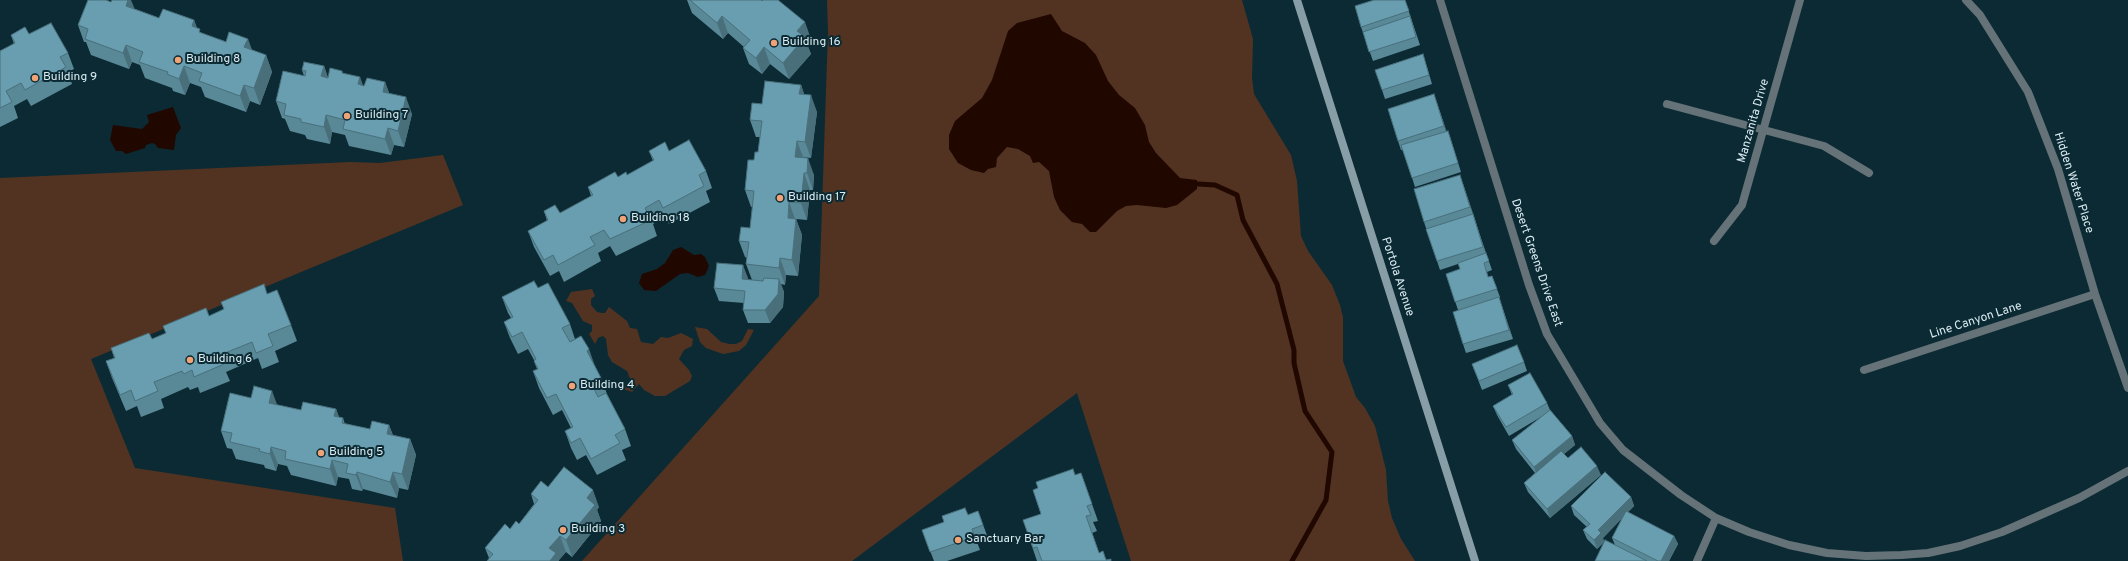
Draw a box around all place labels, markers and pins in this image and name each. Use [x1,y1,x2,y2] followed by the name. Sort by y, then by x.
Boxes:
[782,36,841,50] place label: Building 16
[769,38,779,48] marker: Building 16
[186,53,240,67] place label: Building 8
[173,55,183,65] marker: Building 8
[43,71,97,85] place label: Building 9
[30,73,40,83] marker: Building 9
[355,109,408,123] place label: Building 7
[342,111,352,121] marker: Building 7
[788,191,846,205] place label: Building 17
[775,193,785,203] marker: Building 17
[631,212,690,226] place label: Building 18
[618,214,628,224] marker: Building 18
[198,353,252,367] place label: Building 6
[185,355,195,365] marker: Building 6
[580,379,635,393] place label: Building 4
[567,381,577,391] marker: Building 4
[329,446,384,460] place label: Building 5
[316,448,326,458] marker: Building 5
[571,523,625,537] place label: Building 3
[558,525,568,535] marker: Building 3
[966,533,1043,547] place label: Sanctuary Bar
[953,535,963,545] marker: Sanctuary Bar

